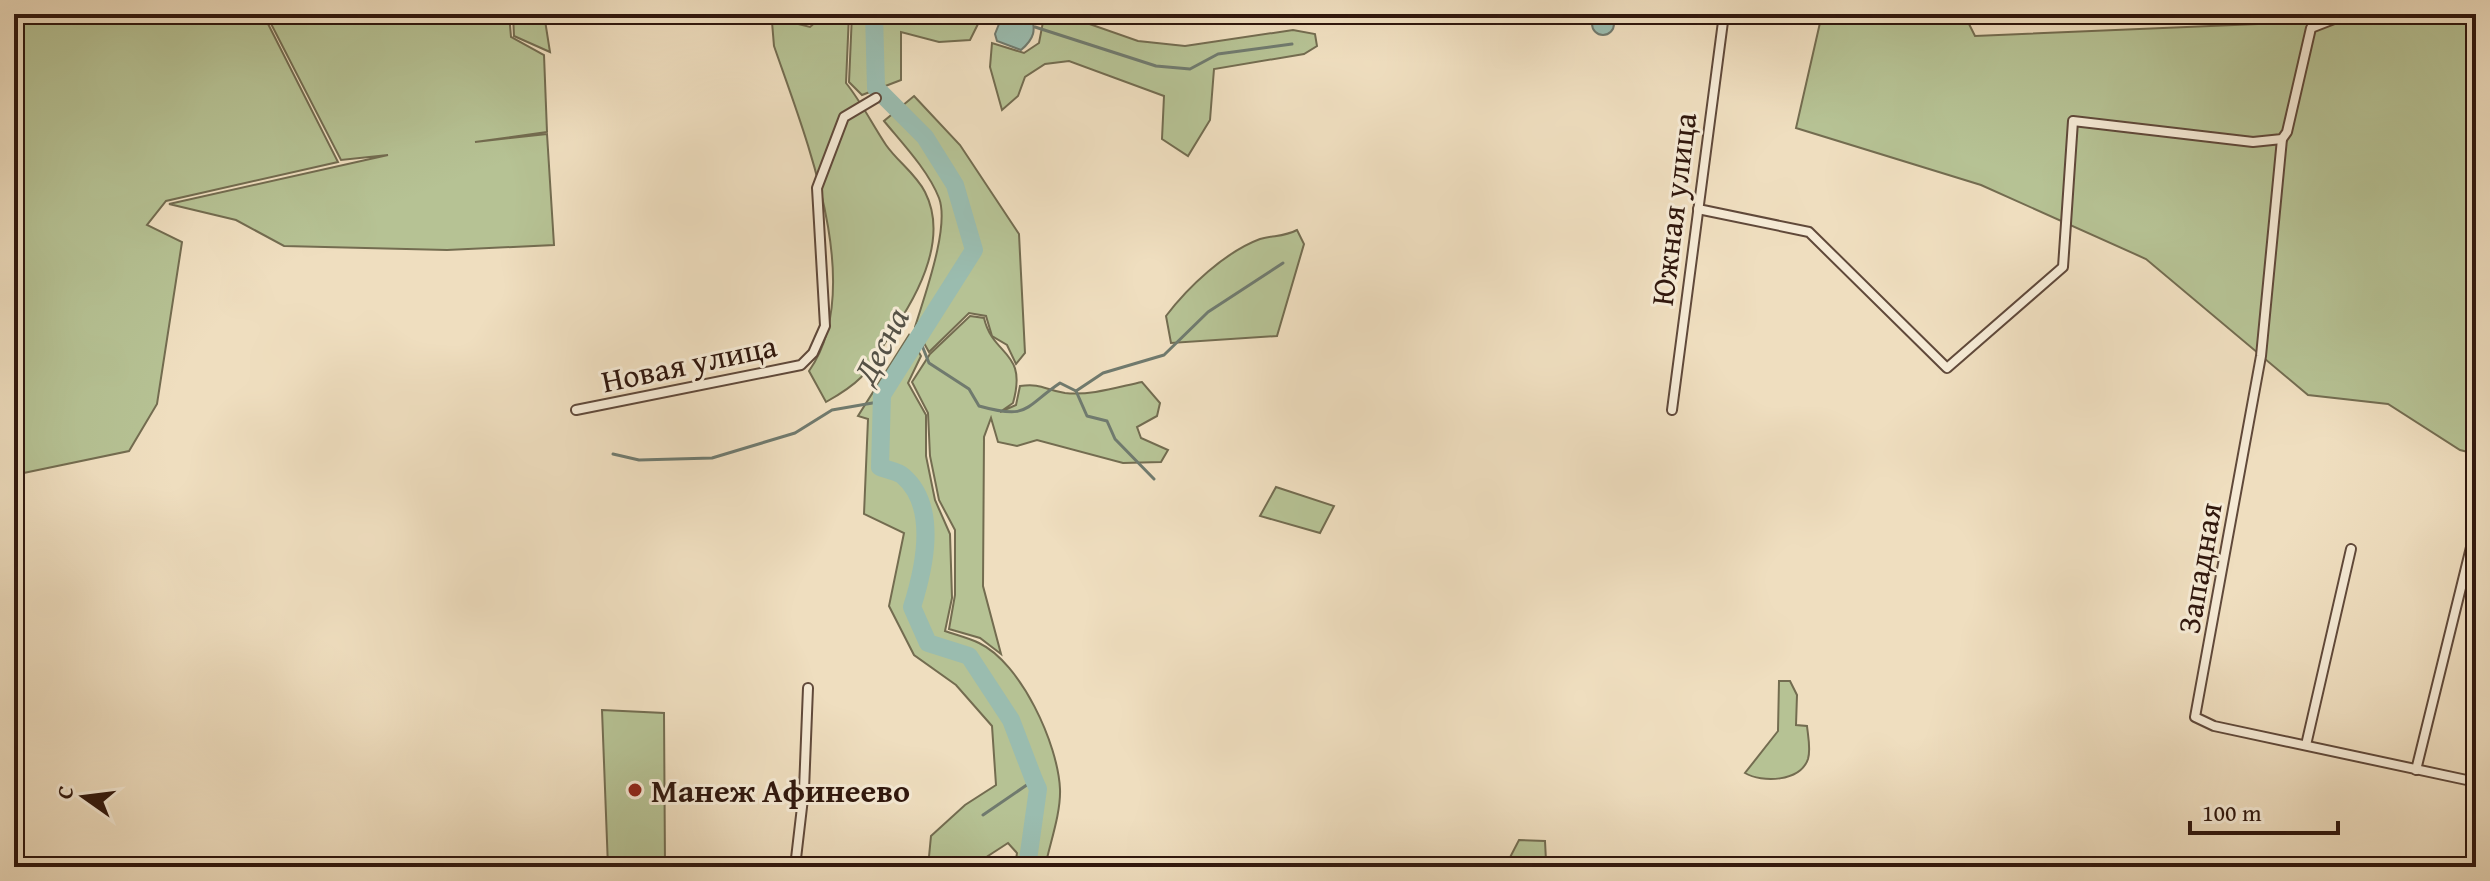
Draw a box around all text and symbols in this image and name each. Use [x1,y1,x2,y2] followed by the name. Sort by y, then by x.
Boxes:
[1638,109,1708,308] street label: Южная улица
[839,298,921,394] water label: Десна
[597,321,782,404] street label: Новая улица
[2164,499,2234,637] street label: Западная
[44,757,124,837] north arrow
[651,767,910,814] place label: Манеж Афинеево
[626,781,644,799] marker: Манеж Афинеево
[48,782,82,802] text: С
[2190,785,2338,835] scale bar
[2202,795,2262,830] text: 100 m

